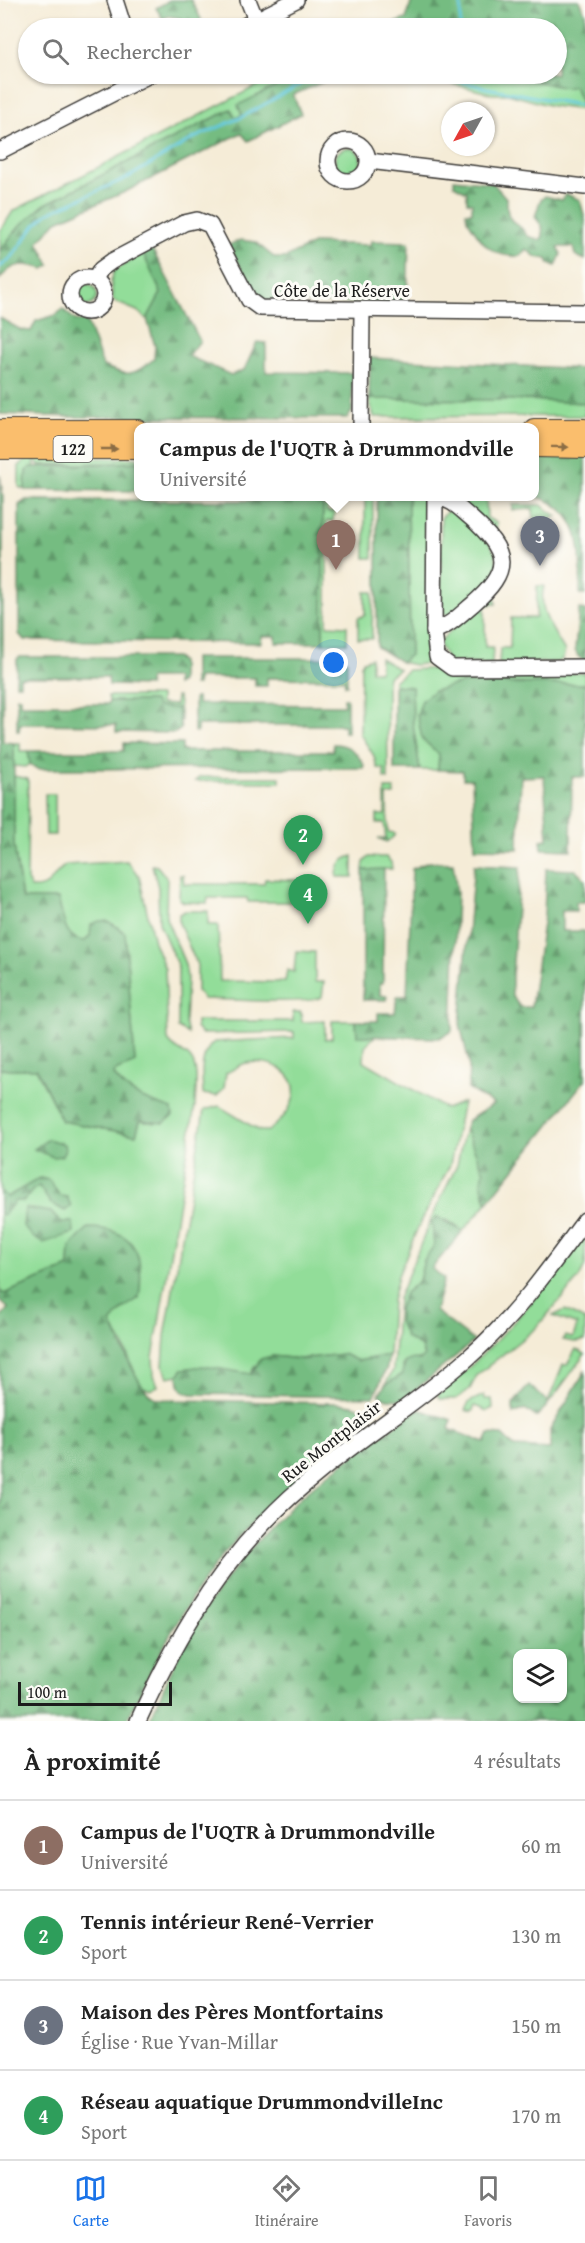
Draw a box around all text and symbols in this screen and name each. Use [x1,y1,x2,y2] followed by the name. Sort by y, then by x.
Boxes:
[18,18,567,84] search box
[39,35,72,68] icon: search
[87,35,192,67] text: Rechercher
[441,102,495,156] north arrow
[274,277,410,304] street label: Côte de la Réserve
[134,423,539,501] popup
[159,432,514,464] text: Campus de l'UQTR à Drummondville
[54,436,92,462] road number: 122
[550,442,569,452] one-way arrow
[99,444,118,454] one-way arrow
[159,464,247,493] text: Université
[520,516,560,566] pin: 3
[316,520,356,570] pin: 1
[319,648,348,677] your location
[284,816,322,865] pin: 2
[288,874,328,924] pin: 4
[275,1393,387,1489] street label: Rue Montplaisir
[513,1649,567,1703] map controls
[513,1649,567,1703] button: layers
[18,1679,172,1706] scale bar
[27,1680,67,1704] text: 100 m
[24,1741,161,1780] text: À proximité
[473,1746,561,1775] text: 4 résultats
[81,1815,435,1847] text: Campus de l'UQTR à Drummondville
[38,1831,49,1860] text: 1
[521,1831,561,1860] text: 60 m
[81,1847,168,1876] text: Université
[81,1905,374,1937] text: Tennis intérieur René-Verrier
[38,1921,49,1950] text: 2
[511,1921,561,1950] text: 130 m
[81,1937,127,1966] text: Sport
[81,1995,384,2027] text: Maison des Pères Montfortains
[38,2011,49,2040] text: 3
[511,2011,561,2040] text: 150 m
[81,2027,278,2056] text: Église · Rue Yvan-Millar
[81,2085,443,2117] text: Réseau aquatique DrummondvilleInc
[38,2101,49,2130] text: 4
[511,2101,561,2130] text: 170 m
[81,2117,127,2146] text: Sport
[73,2172,109,2232] tab: Carte
[255,2172,319,2232] tab: Itinéraire
[464,2172,512,2232] tab: Favoris

